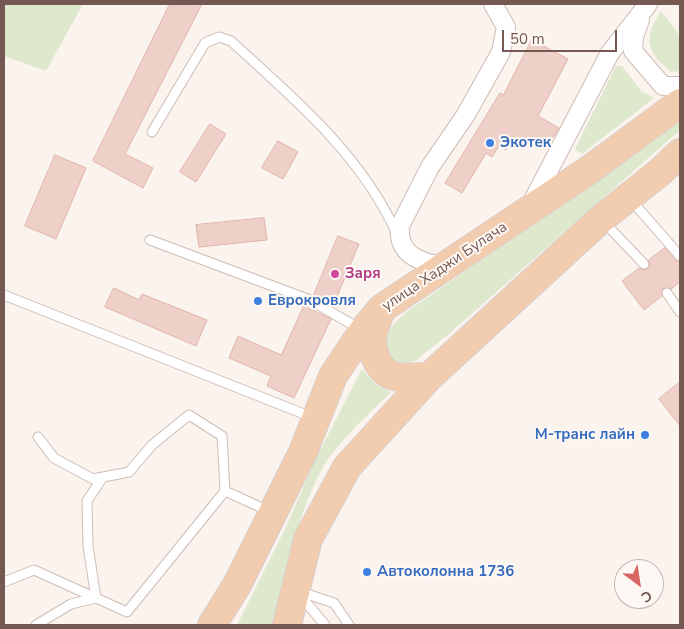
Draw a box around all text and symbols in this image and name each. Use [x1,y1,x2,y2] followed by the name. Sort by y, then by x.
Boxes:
[504,20,619,52] scale bar
[510,29,545,49] text: 50 m
[500,134,551,152] place label: Экотек
[484,137,496,149] marker: Экотек
[379,218,511,316] street label: улица Хаджи Булача
[345,265,381,283] place label: Заря
[329,268,341,280] marker: Заря
[268,292,356,310] place label: Еврокровля
[252,295,264,307] marker: Еврокровля
[535,426,635,444] place label: М-транс лайн
[639,429,651,441] marker: М-транс лайн
[614,559,664,609] north arrow
[377,563,514,581] place label: Автоколонна 1736
[361,566,373,578] marker: Автоколонна 1736
[638,586,655,607] text: С

